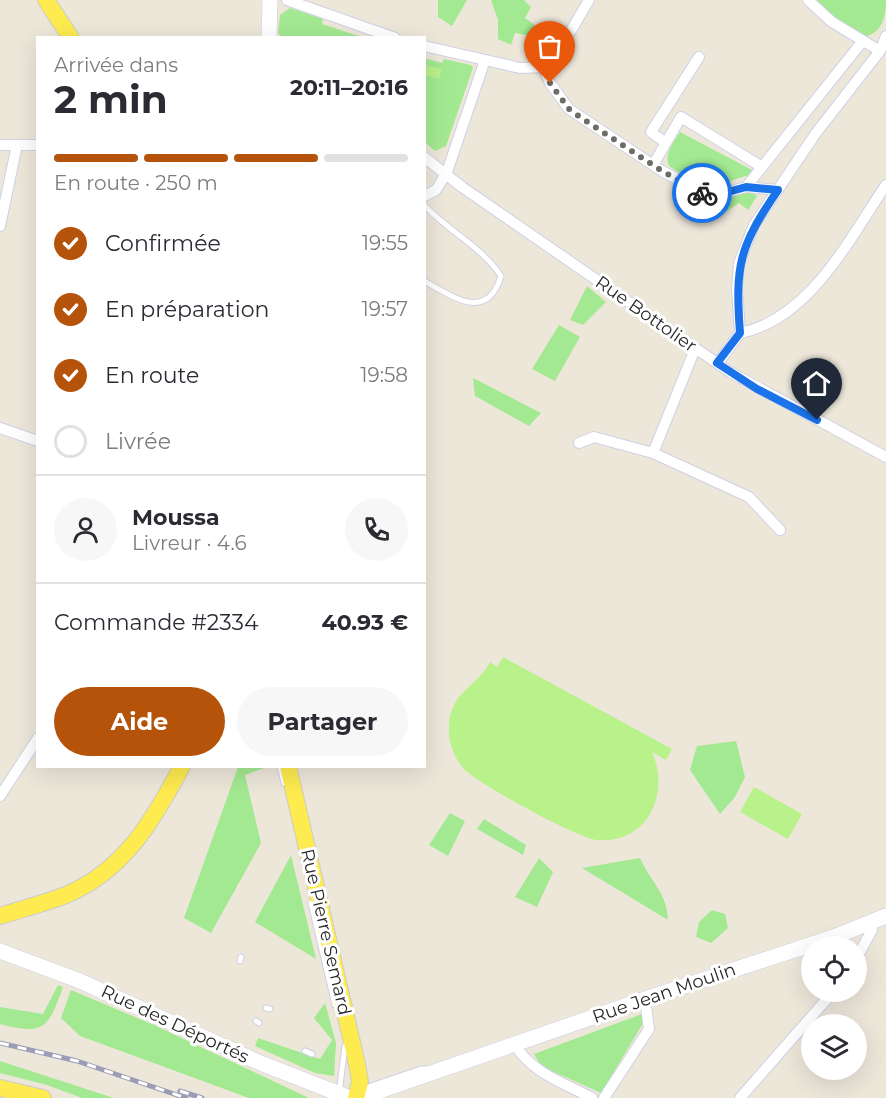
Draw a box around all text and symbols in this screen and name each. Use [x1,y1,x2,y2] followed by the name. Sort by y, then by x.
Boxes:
[524,21,575,83] pin
[533,30,566,63] icon: bag
[54,53,178,77] text: Arrivée dans
[290,74,408,101] text: 20:11–20:16
[54,75,168,123] text: 2 min
[672,163,732,223] courier
[54,171,218,195] text: En route · 250 m
[686,177,719,210] icon: bike
[54,227,87,260] icon: check
[105,230,221,257] text: Confirmée
[362,231,408,255] text: 19:55
[591,271,701,357] street label: Rue Bottolier
[54,293,87,326] icon: check
[105,296,269,323] text: En préparation
[362,297,408,321] text: 19:57
[791,358,842,420] pin
[54,359,87,392] icon: check
[105,362,199,389] text: En route
[360,363,408,387] text: 19:58
[800,367,833,400] icon: home
[105,428,171,455] text: Livrée
[54,498,117,561] button: person
[345,498,408,561] button: phone
[132,504,219,531] text: Moussa
[132,531,247,555] text: Livreur · 4.6
[54,609,258,636] text: Commande #2334
[322,609,408,636] text: 40.93 €
[54,687,225,756] button: Aide
[237,687,408,756] button: Partager
[296,847,356,1017] street label: Rue Pierre Semard
[801,936,867,1080] map controls
[801,936,867,1002] button: locate
[589,958,739,1028] street label: Rue Jean Moulin
[98,980,253,1068] street label: Rue des Déportés
[801,1014,867,1080] button: layers

